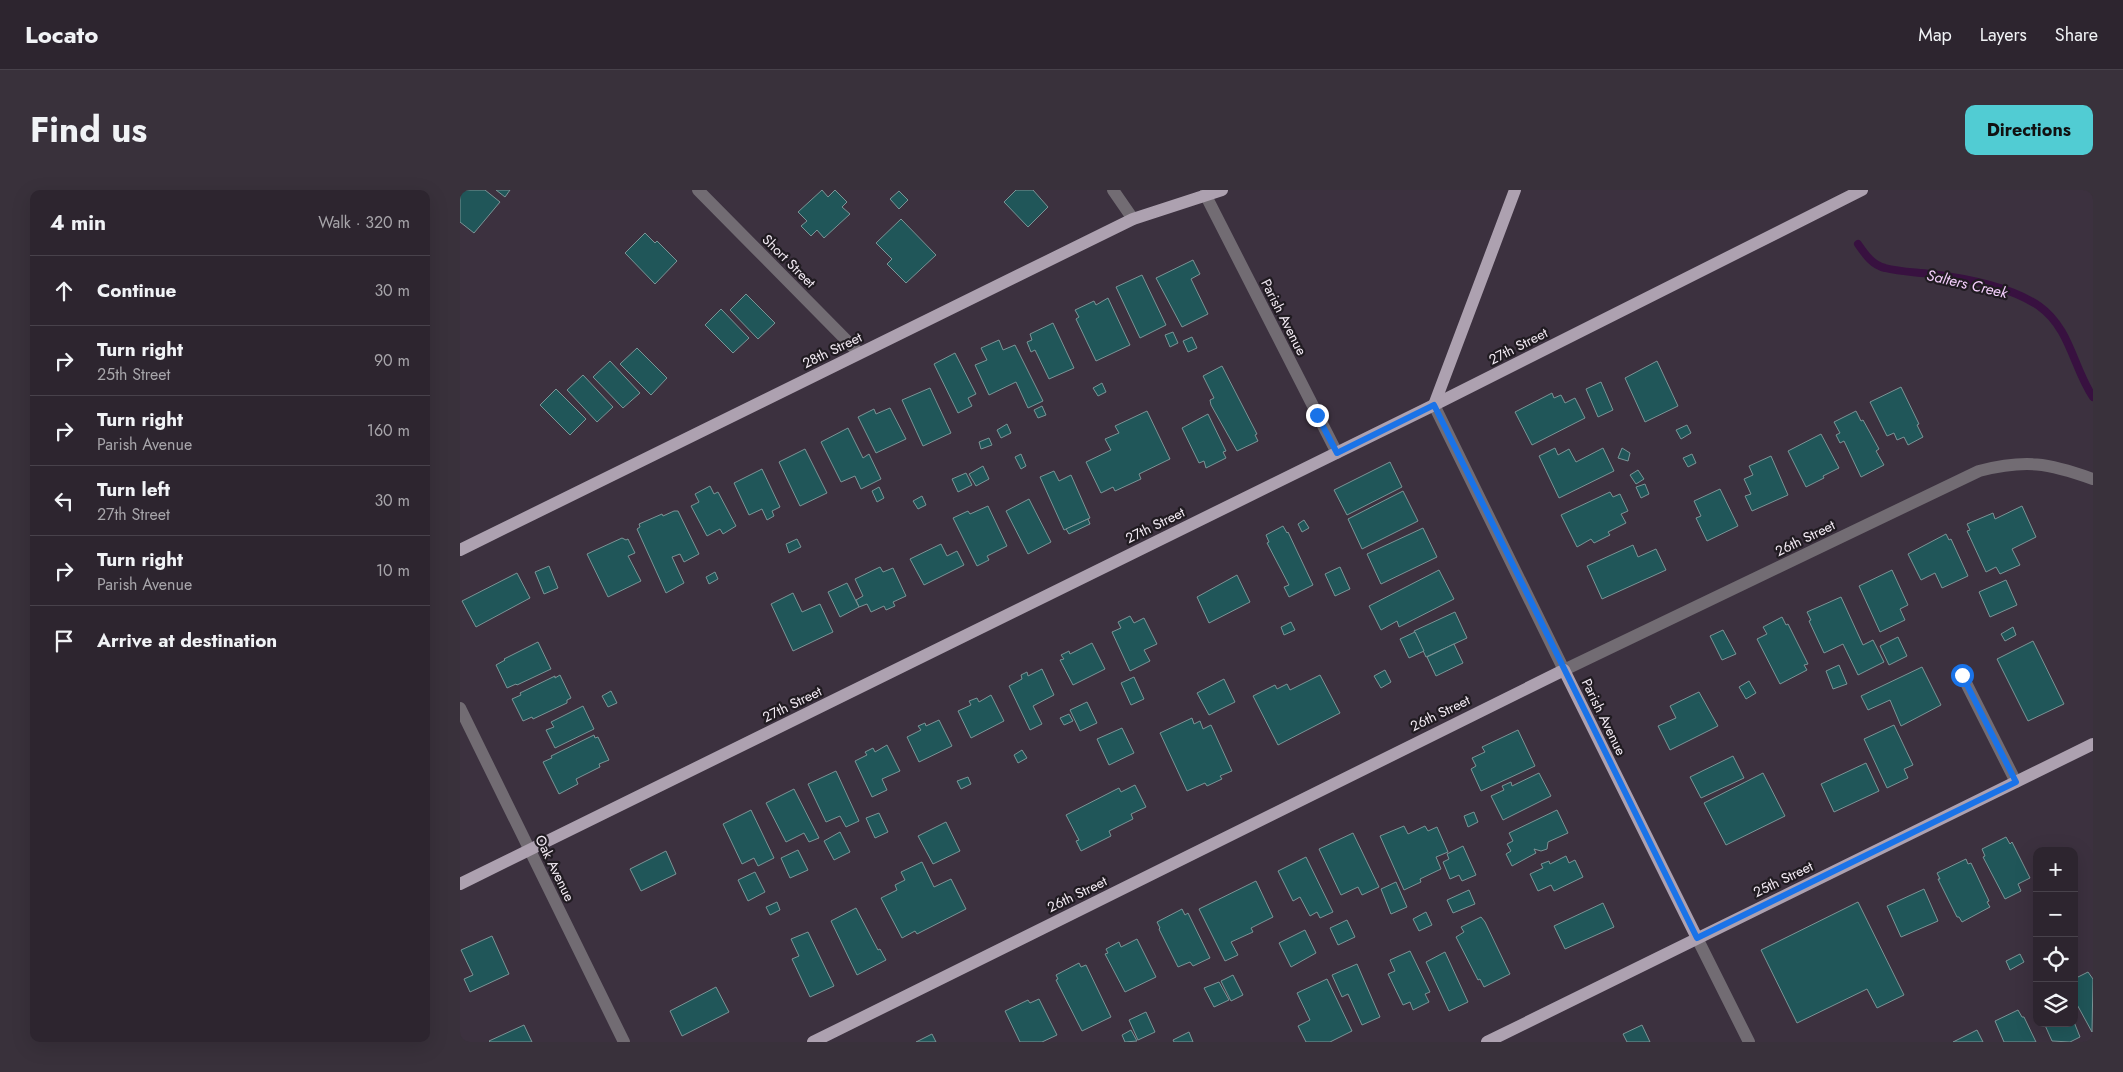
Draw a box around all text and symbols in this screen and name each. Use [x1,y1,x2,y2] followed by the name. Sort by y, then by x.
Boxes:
[25,17,98,52] text: Locato
[1918,22,1952,48] text: Map
[1980,22,2027,48] text: Layers
[2055,22,2098,48] text: Share
[30,105,147,155] text: Find us
[1965,105,2093,155] button: Directions
[50,208,106,238] text: 4 min
[318,211,410,234] text: Walk · 320 m
[758,230,821,293] street label: Short Street
[1925,264,2010,304] water label: Salters Creek
[1256,275,1312,359] street label: Parish Avenue
[50,277,78,305] icon: ahead
[97,277,176,304] text: Continue
[374,279,410,302] text: 30 m
[1485,322,1551,369] street label: 27th Street
[799,327,866,373] street label: 28th Street
[97,336,183,363] text: Turn right
[50,347,78,375] icon: right
[374,349,410,372] text: 90 m
[97,363,170,386] text: 25th Street
[1306,404,1329,427] route end
[97,406,183,433] text: Turn right
[50,417,78,445] icon: right
[367,419,410,442] text: 160 m
[97,433,192,456] text: Parish Avenue
[97,476,170,503] text: Turn left
[50,487,78,515] icon: left
[374,489,410,512] text: 30 m
[1122,502,1189,548] street label: 27th Street
[97,503,170,526] text: 27th Street
[1772,515,1839,561] street label: 26th Street
[97,546,183,573] text: Turn right
[50,557,78,585] icon: right
[376,559,410,582] text: 10 m
[97,573,192,596] text: Parish Avenue
[50,627,78,655] icon: arrive
[97,627,277,654] text: Arrive at destination
[1951,664,1974,687] route start
[1577,675,1631,759] street label: Parish Avenue
[759,681,826,727] street label: 27th Street
[1407,690,1474,736] street label: 26th Street
[530,831,580,905] street label: Oak Avenue
[2033,847,2078,1027] map controls
[2033,847,2078,892] button: +
[1750,856,1817,902] street label: 25th Street
[1044,871,1111,917] street label: 26th Street
[2033,892,2078,937] button: −
[2033,937,2078,982] button: locate
[2033,982,2078,1027] button: layers

